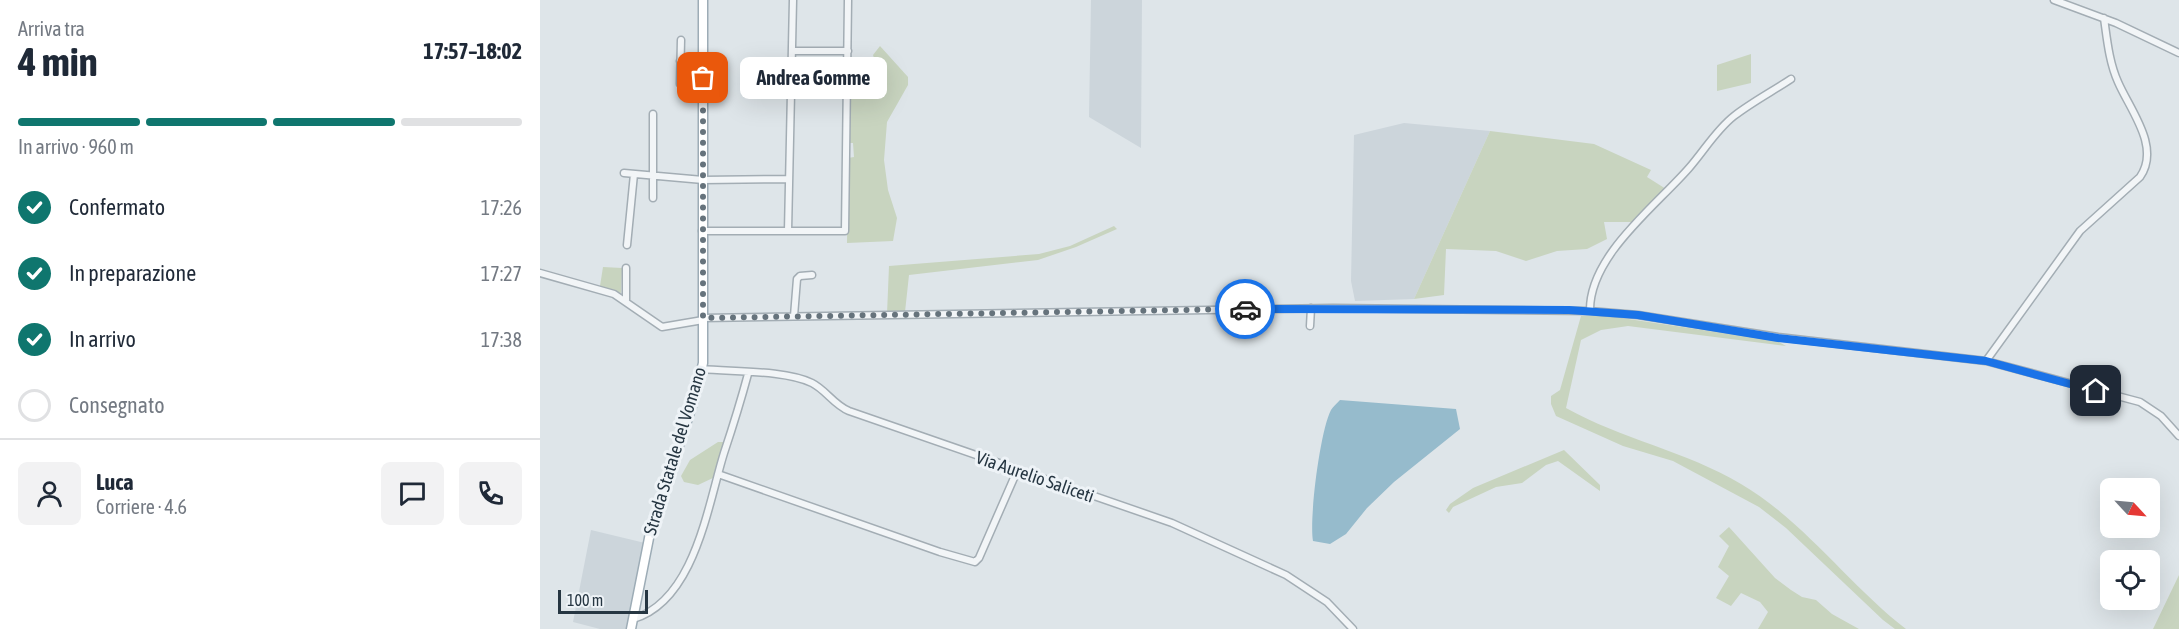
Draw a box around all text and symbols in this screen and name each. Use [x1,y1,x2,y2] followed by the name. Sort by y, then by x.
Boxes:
[18,17,85,40] text: Arriva tra
[423,38,522,64] text: 17:57–18:02
[18,40,98,84] text: 4 min
[677,52,728,103] pin
[739,57,886,99] callout: Andrea Gomme
[686,61,719,94] icon: bag
[757,66,870,89] text: Andrea Gomme
[18,135,134,158] text: In arrivo · 960 m
[18,191,51,224] icon: check
[69,194,165,220] text: Confermato
[481,196,522,219] text: 17:26
[18,257,51,290] icon: check
[69,260,196,286] text: In preparazione
[481,262,522,285] text: 17:27
[1215,279,1275,339] courier
[1229,293,1262,326] icon: car
[18,323,51,356] icon: check
[69,326,136,352] text: In arrivo
[481,328,522,351] text: 17:38
[639,364,710,537] street label: Strada Statale del Vomano
[2070,365,2121,416] pin
[2079,374,2112,407] icon: home
[69,392,164,418] text: Consegnato
[973,446,1097,507] street label: Via Aurelio Saliceti
[18,462,81,525] button: person
[381,462,444,525] button: chat
[459,462,522,525] button: phone
[96,469,134,495] text: Luca
[2100,478,2160,538] north arrow
[2100,478,2160,610] map controls
[96,495,187,518] text: Corriere · 4.6
[2100,550,2160,610] button: locate
[558,587,648,614] scale bar
[567,591,603,609] text: 100 m

